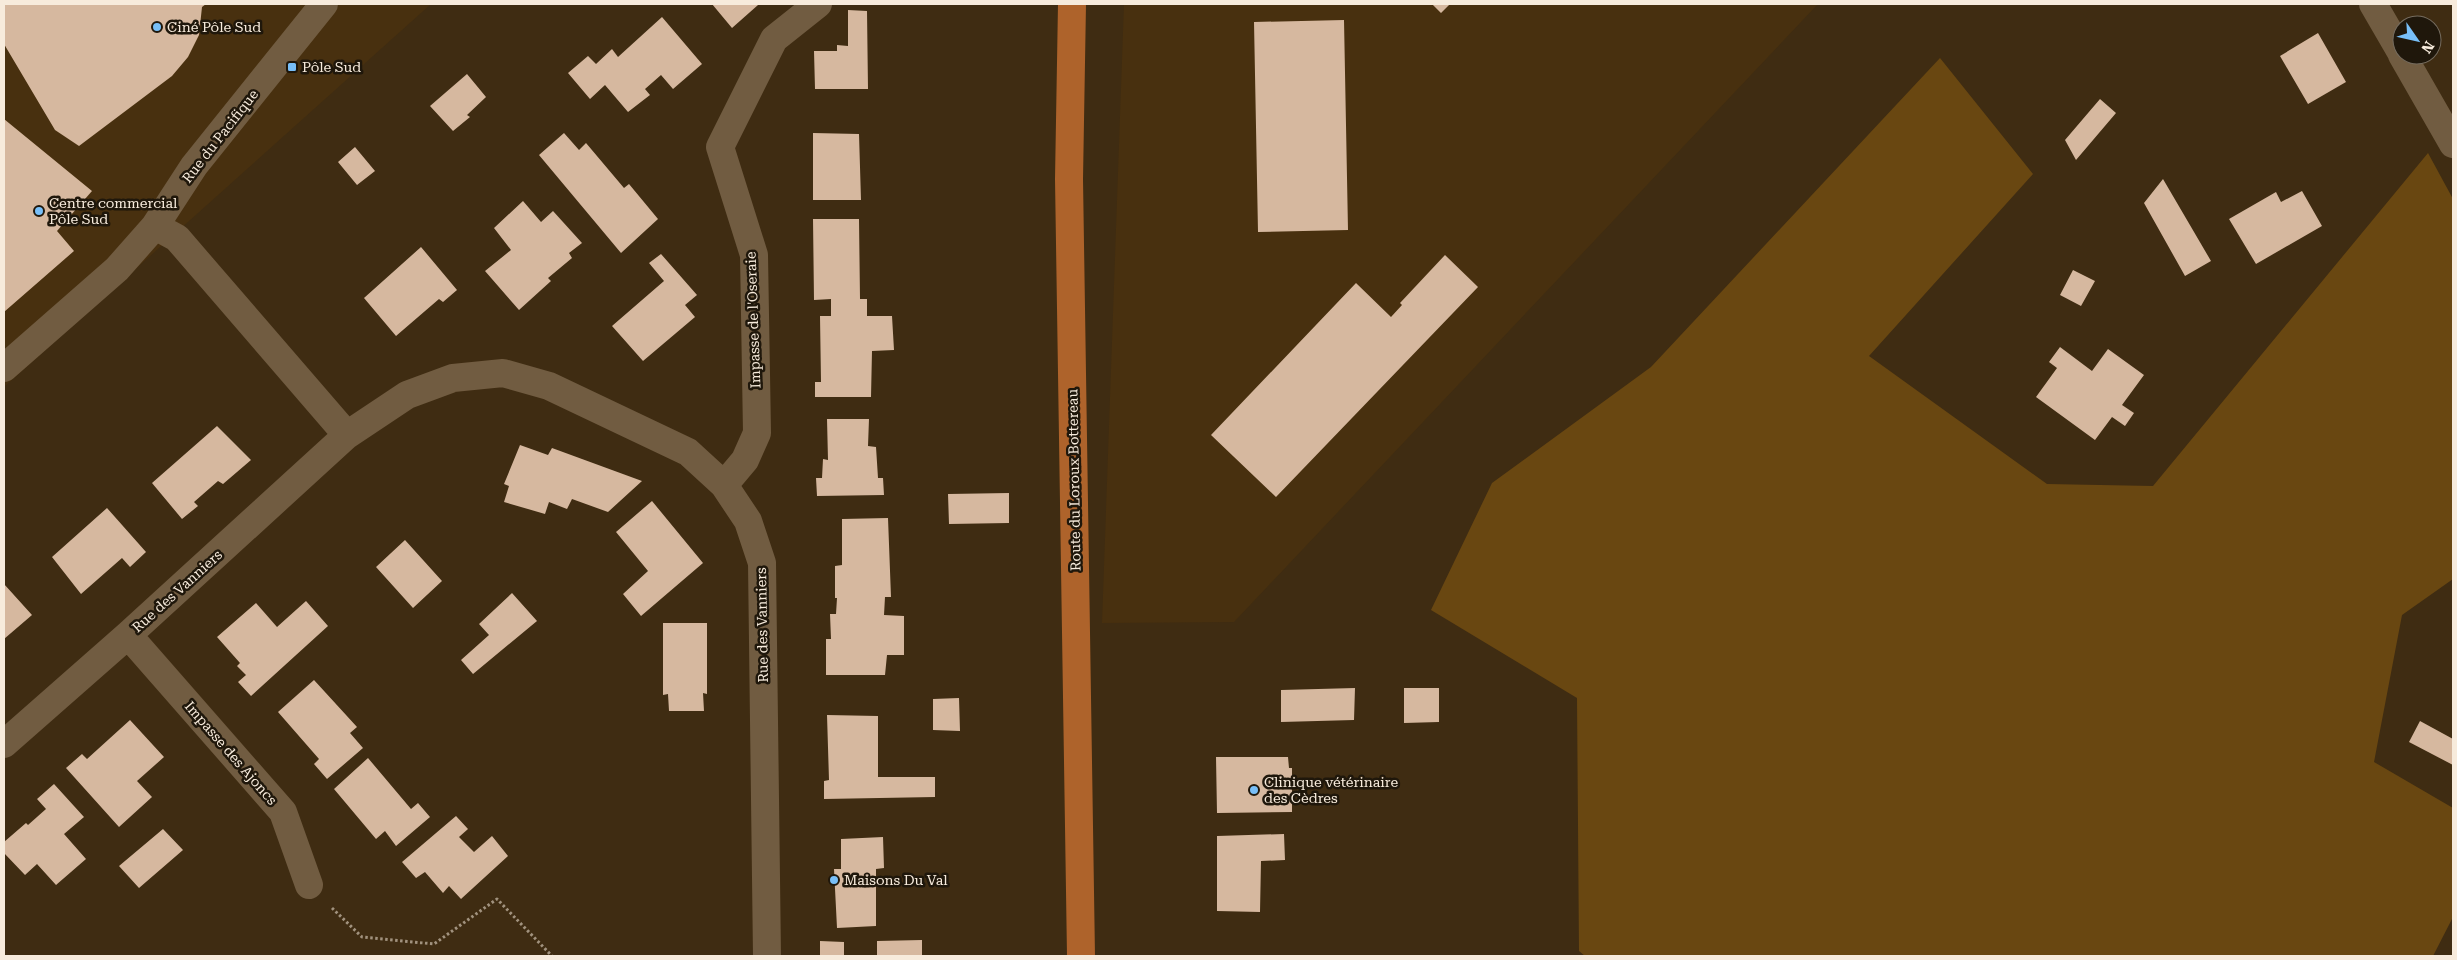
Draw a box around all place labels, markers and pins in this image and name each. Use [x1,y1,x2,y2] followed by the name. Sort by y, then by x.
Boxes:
[167,19,261,35] place label: Ciné Pôle Sud
[151,21,163,33] marker: Ciné Pôle Sud
[302,59,361,75] place label: Pôle Sud
[286,61,298,73] marker: Pôle Sud
[49,195,178,227] place label: Centre commercial Pôle Sud
[33,205,45,217] marker: Centre commercial Pôle Sud
[1264,774,1398,806] place label: Clinique vétérinaire des Cèdres
[1248,784,1260,796] marker: Clinique vétérinaire des Cèdres
[844,872,948,888] place label: Maisons Du Val
[828,874,840,886] marker: Maisons Du Val

